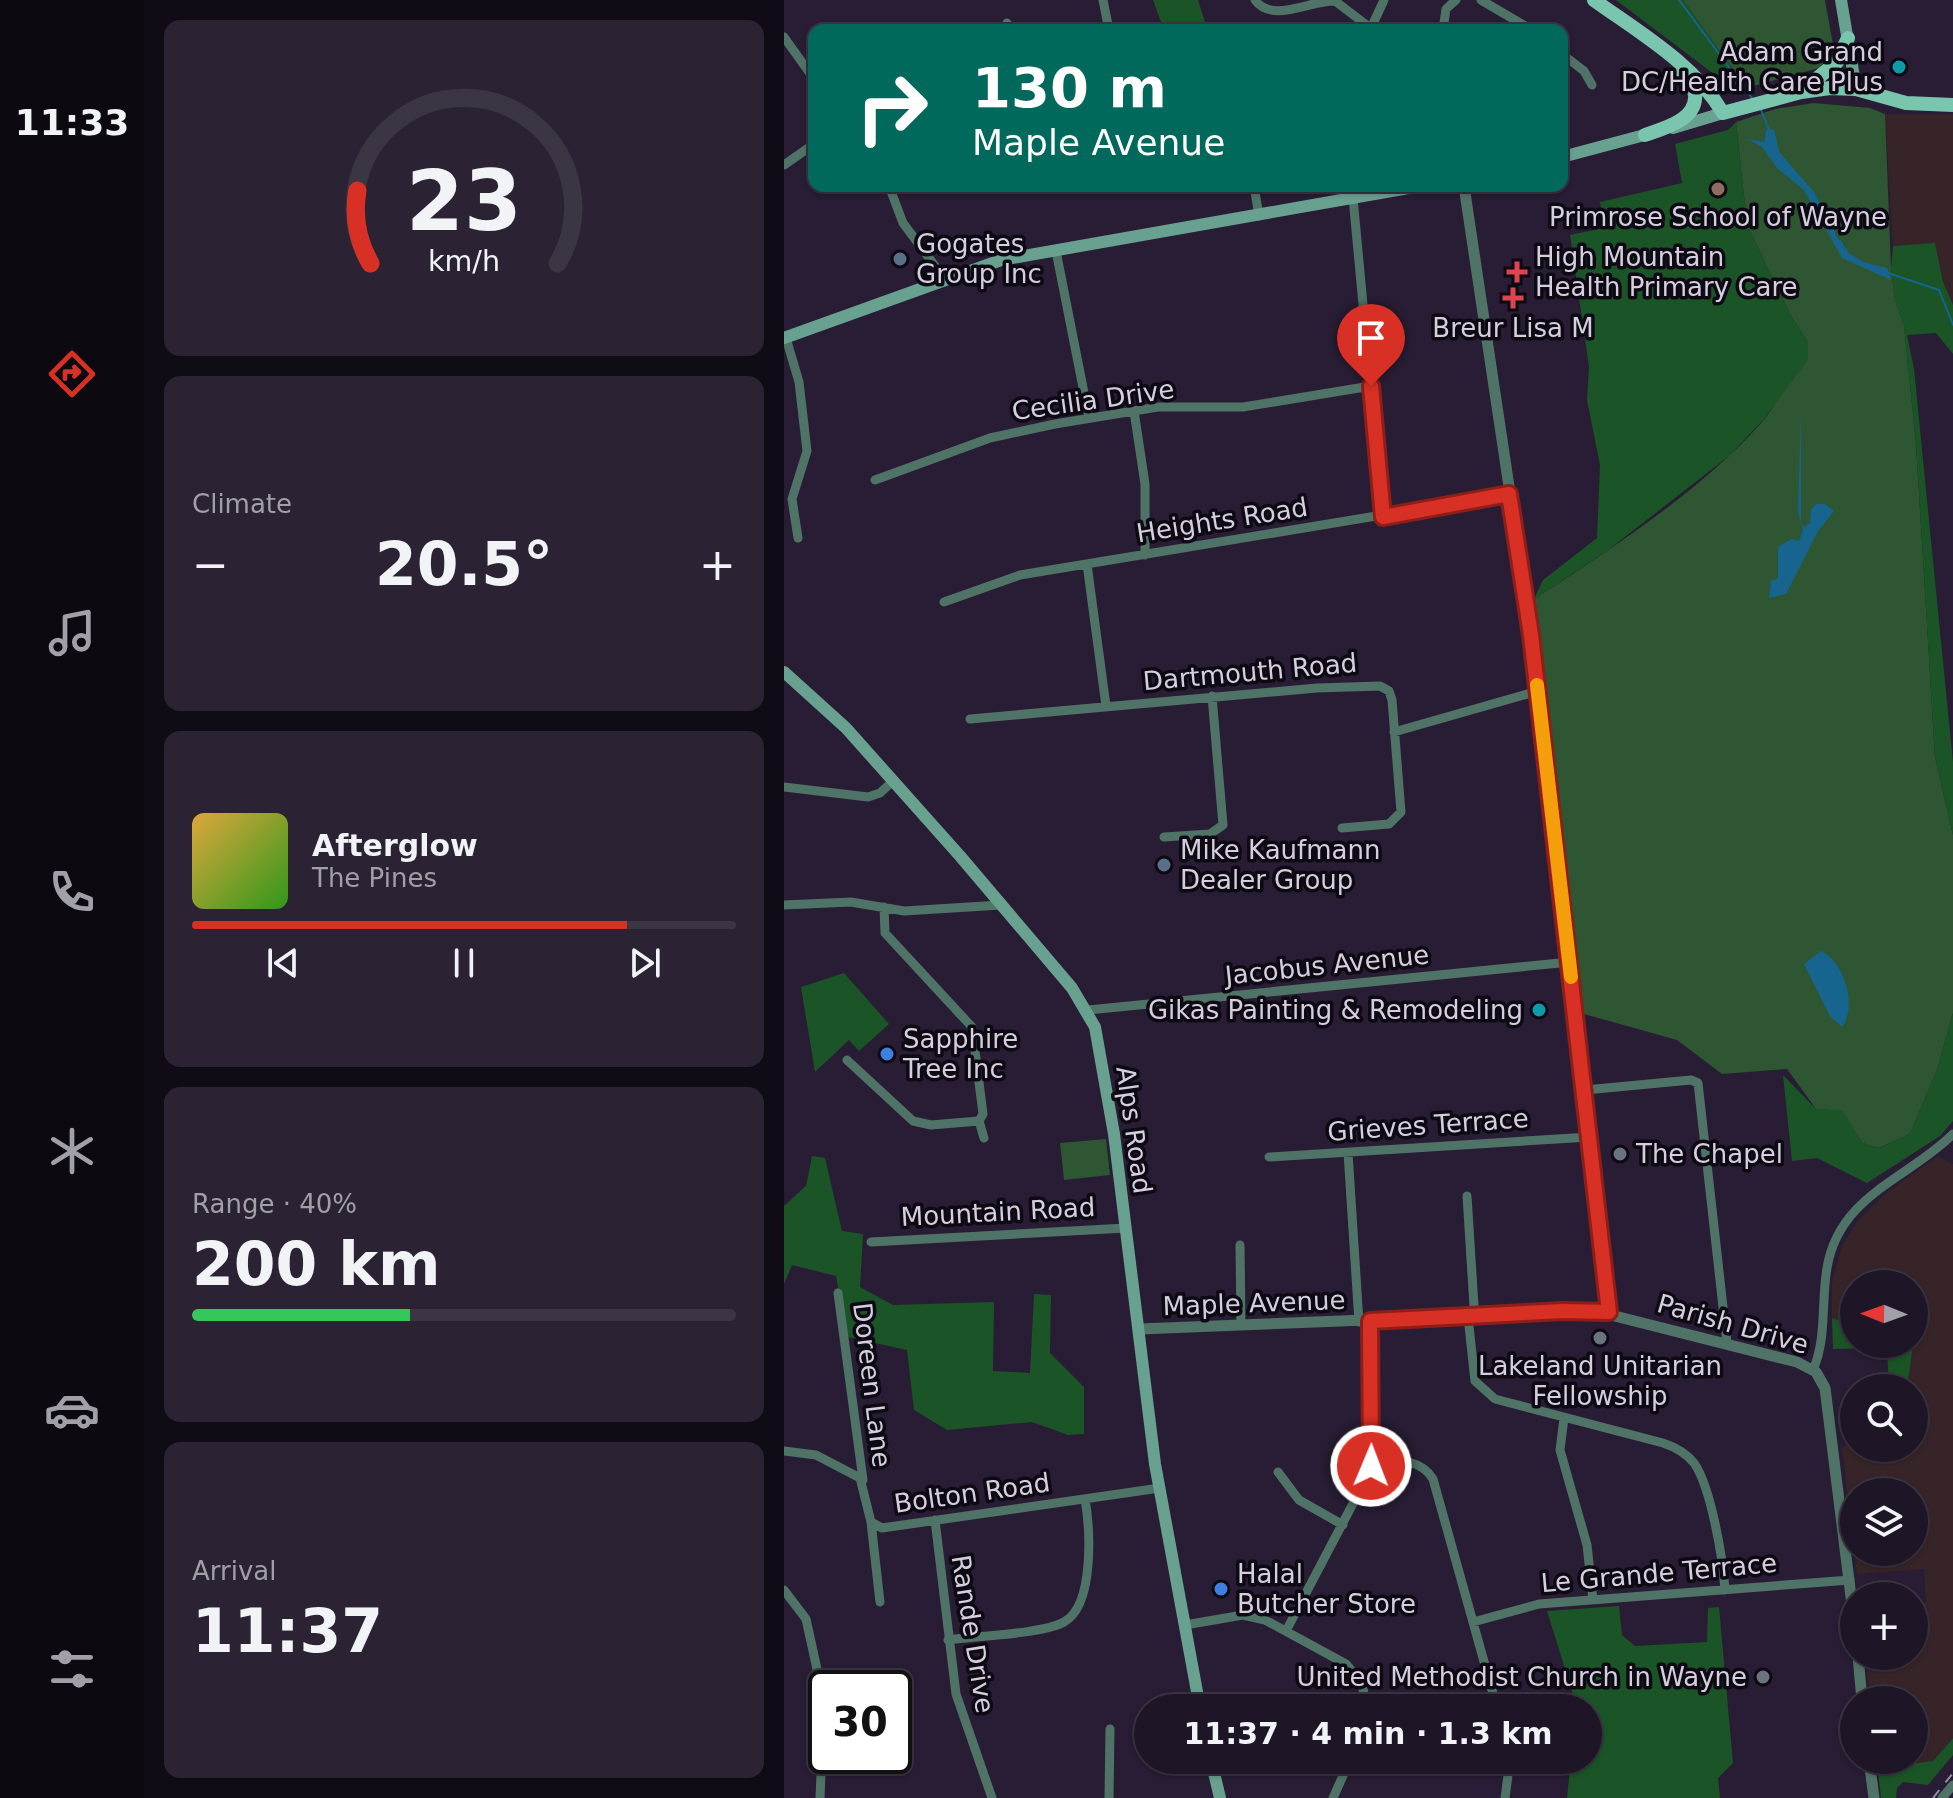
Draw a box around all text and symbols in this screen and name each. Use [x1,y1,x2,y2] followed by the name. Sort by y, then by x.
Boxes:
[1621,37,1883,97] place label: Adam Grand DC/Health Care Plus
[972,55,1167,120] text: 130 m
[840,56,944,160] icon: right
[1890,58,1908,76] marker: Adam Grand DC/Health Care Plus
[15,102,129,143] text: 11:33
[972,122,1225,163] text: Maple Avenue
[406,152,522,249] text: 23
[1709,180,1727,198] marker: Primrose School of Wayne
[1549,202,1887,232] place label: Primrose School of Wayne
[916,229,1042,289] place label: Gogates Group Inc
[1535,242,1798,302] place label: High Mountain Health Primary Care
[428,244,500,278] text: km/h
[891,250,909,268] marker: Gogates Group Inc
[1506,261,1528,283] marker: High Mountain Health Primary Care
[1502,287,1524,309] marker: Breur Lisa M
[1337,304,1405,386] pin
[1432,313,1594,343] place label: Breur Lisa M
[1349,316,1393,360] icon: arrive
[44,346,100,402] icon: directions
[1010,374,1176,426] street label: Cecilia Drive
[192,489,292,519] text: Climate
[1134,492,1310,548] street label: Heights Road
[375,529,553,599] text: 20.5°
[192,539,229,590] text: −
[699,539,736,590] text: +
[44,605,100,661] icon: music
[1142,648,1358,696] street label: Dartmouth Road
[312,828,478,863] text: Afterglow
[1180,835,1380,895] place label: Mike Kaufmann Dealer Group
[1155,856,1173,874] marker: Mike Kaufmann Dealer Group
[312,863,437,893] text: The Pines
[44,864,100,920] icon: phone
[1221,939,1431,991] street label: Jacobus Avenue
[261,941,305,985] icon: previous
[442,941,486,985] icon: pause
[623,941,667,985] icon: next
[1148,995,1523,1025] place label: Gikas Painting & Remodeling
[1530,1001,1548,1019] marker: Gikas Painting & Remodeling
[902,1024,1018,1084] place label: Sapphire Tree Inc
[878,1045,896,1063] marker: Sapphire Tree Inc
[1110,1064,1158,1196] street label: Alps Road
[1326,1103,1530,1147] street label: Grieves Terrace
[44,1123,100,1179] icon: climate
[1635,1139,1783,1169] place label: The Chapel
[1611,1145,1629,1163] marker: The Chapel
[192,1189,357,1219] text: Range · 40%
[900,1192,1096,1232] street label: Mountain Road
[192,1229,441,1299] text: 200 km
[1840,1270,1928,1358] north arrow
[1840,1270,1928,1774] map controls
[1162,1285,1346,1321] street label: Maple Avenue
[1654,1288,1812,1360] street label: Parish Drive
[847,1301,897,1469] street label: Doreen Lane
[1591,1329,1609,1347] marker: Lakeland Unitarian Fellowship
[1478,1351,1722,1411] place label: Lakeland Unitarian Fellowship
[1840,1374,1928,1462] button: search
[44,1382,100,1438] icon: car
[1329,1424,1413,1508] position arrow
[892,1467,1052,1519] street label: Bolton Road
[1840,1478,1928,1566] button: layers
[1540,1548,1778,1598] street label: Le Grande Terrace
[946,1553,1000,1715] street label: Rande Drive
[192,1556,276,1586] text: Arrival
[1237,1559,1416,1619] place label: Halal Butcher Store
[1212,1580,1230,1598] marker: Halal Butcher Store
[1840,1582,1928,1670] button: +
[192,1596,383,1666] text: 11:37
[44,1641,100,1697] icon: filters
[1296,1662,1747,1692] place label: United Methodist Church in Wayne
[1754,1668,1772,1686] marker: United Methodist Church in Wayne
[808,1670,912,1774] speed limit sign: 30
[1840,1686,1928,1774] button: −
[1183,1716,1553,1751] text: 11:37 · 4 min · 1.3 km

